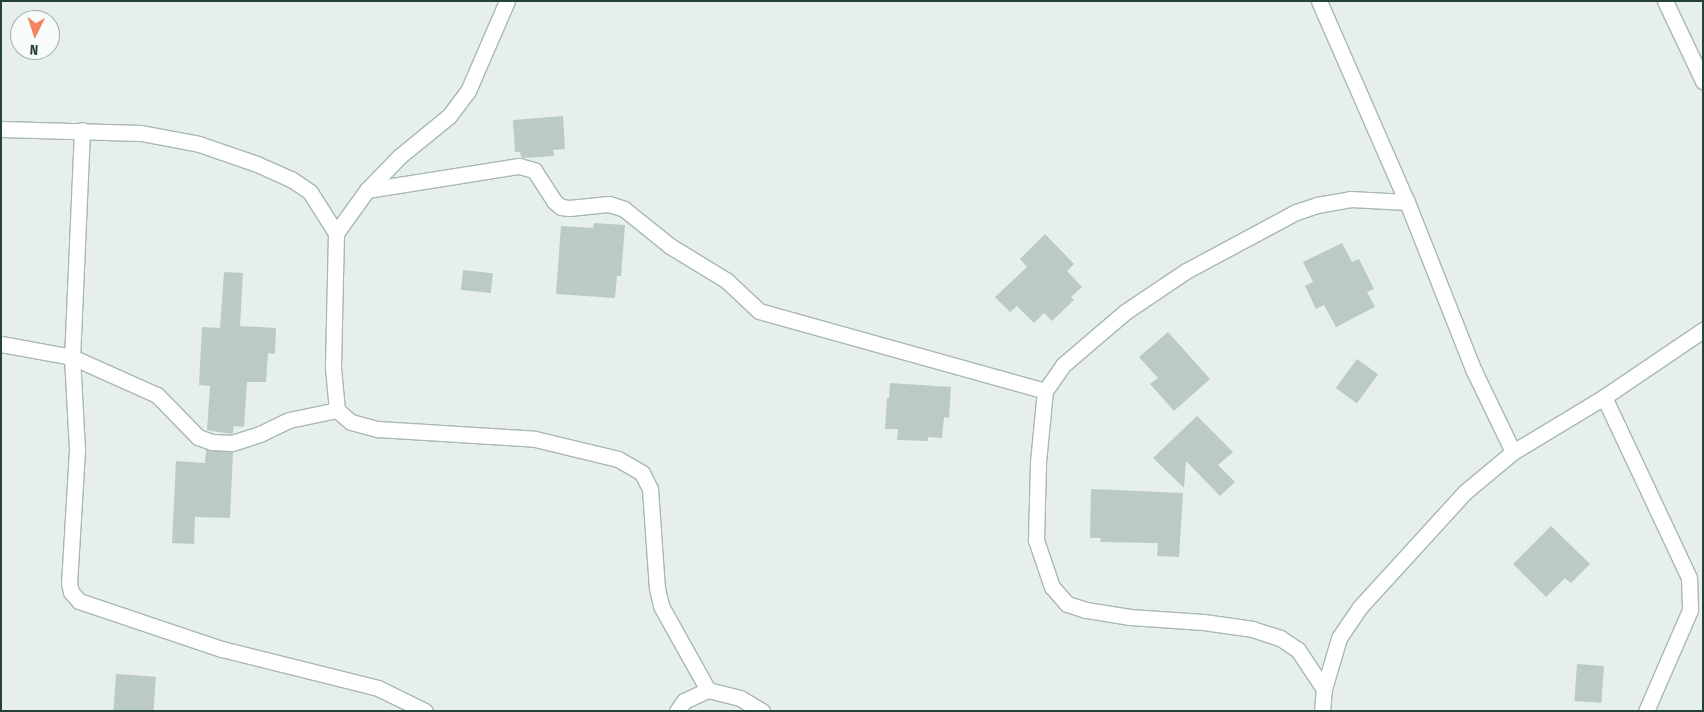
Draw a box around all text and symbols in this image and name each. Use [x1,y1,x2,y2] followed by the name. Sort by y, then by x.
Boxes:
[10,10,60,60] north arrow
[29,41,39,58] text: N

